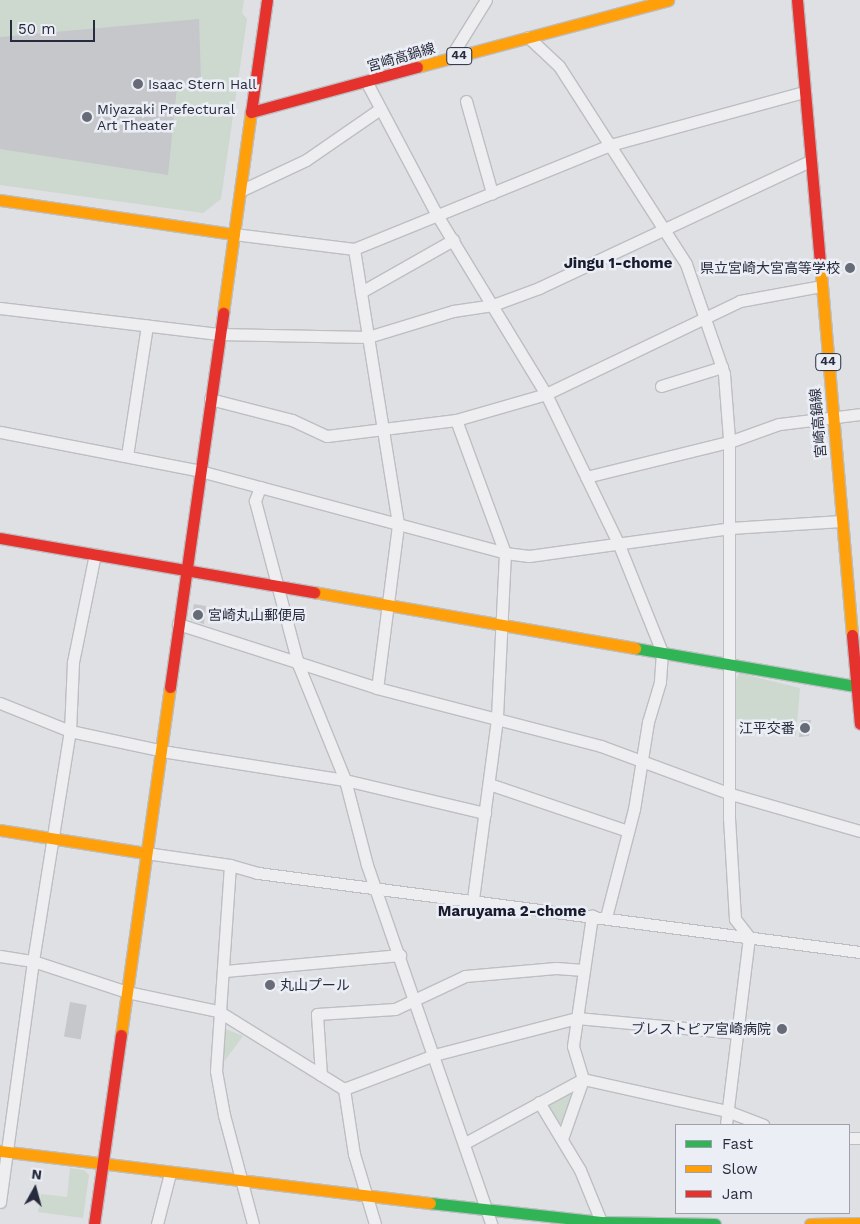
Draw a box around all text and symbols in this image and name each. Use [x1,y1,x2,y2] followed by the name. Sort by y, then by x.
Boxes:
[12,10,98,42] scale bar
[18,20,55,38] text: 50 m
[365,39,437,75] street label: 宮崎高鍋線
[445,46,473,66] road number: 44
[148,76,257,92] place label: Isaac Stern Hall
[132,78,144,90] marker: Isaac Stern Hall
[97,101,235,134] place label: Miyazaki Prefectural Art Theater
[81,111,93,123] marker: Miyazaki Prefectural Art Theater
[564,255,672,273] district label: Jingu 1-chome
[700,260,840,276] place label: 県立宮崎大宮高等学校
[844,262,856,274] marker: 県立宮崎大宮高等学校
[814,352,842,372] road number: 44
[807,387,829,459] street label: 宮崎高鍋線
[208,607,306,623] place label: 宮崎丸山郵便局
[192,609,204,621] marker: 宮崎丸山郵便局
[739,720,795,736] place label: 江平交番
[799,722,811,734] marker: 江平交番
[438,903,586,921] district label: Maruyama 2-chome
[280,977,350,993] place label: 丸山プール
[264,979,276,991] marker: 丸山プール
[631,1021,771,1037] place label: ブレストピア宮崎病院
[775,1022,789,1036] marker: ブレストピア宮崎病院
[675,1124,850,1214] legend
[722,1135,753,1153] text: Fast
[722,1160,758,1178] text: Slow
[10,1164,60,1214] north arrow
[31,1166,43,1183] text: N
[722,1185,753,1203] text: Jam

